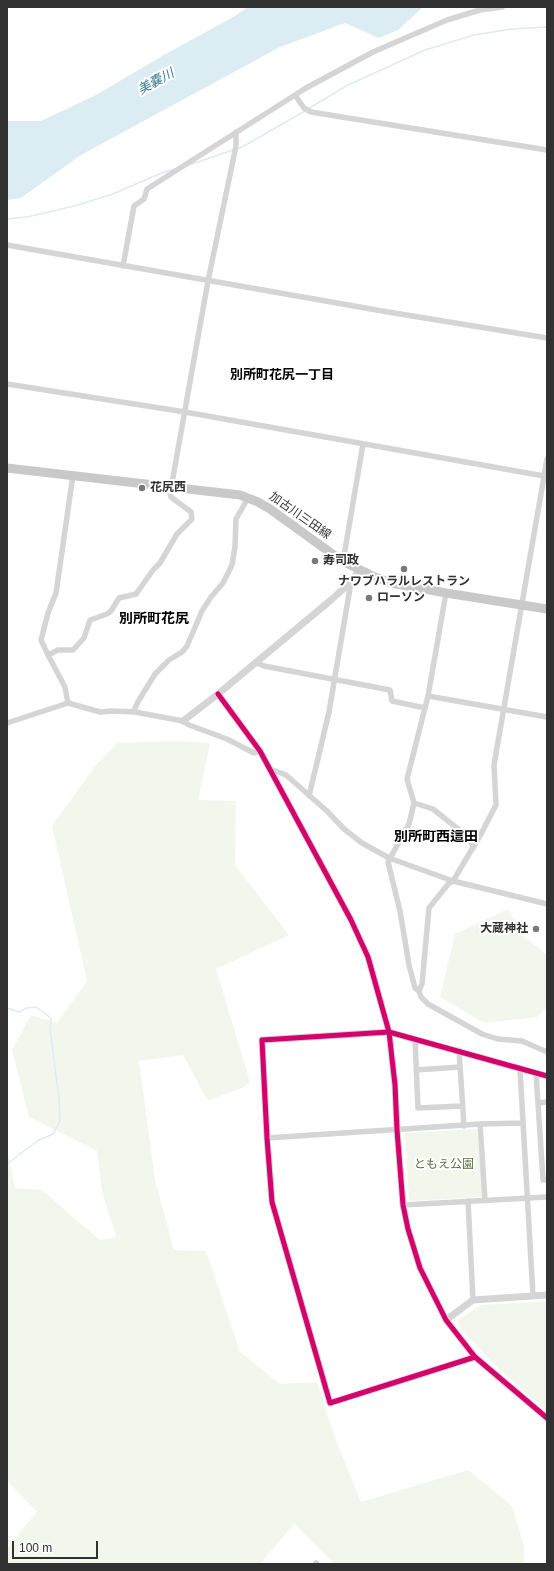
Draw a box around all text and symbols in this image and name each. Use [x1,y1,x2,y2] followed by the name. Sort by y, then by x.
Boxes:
[135,66,177,98] water label: 美嚢川
[230,367,334,383] district label: 別所町花尻一丁目
[150,481,186,495] place label: 花尻西
[137,483,147,493] marker: 花尻西
[266,489,334,543] street label: 加古川三田線
[323,554,359,568] place label: 寿司政
[310,556,320,566] marker: 寿司政
[399,564,409,574] marker: ナワブハラルレストラン
[338,575,470,589] place label: ナワブハラルレストラン
[377,591,425,605] place label: ローソン
[364,593,374,603] marker: ローソン
[119,611,189,627] district label: 別所町花尻
[394,829,478,845] district label: 別所町西這田
[480,922,528,936] place label: 大蔵神社
[531,924,541,934] marker: 大蔵神社
[414,1158,474,1172] park label: ともえ公園
[14,1533,100,1559] scale bar
[19,1541,52,1555] text: 100 m

